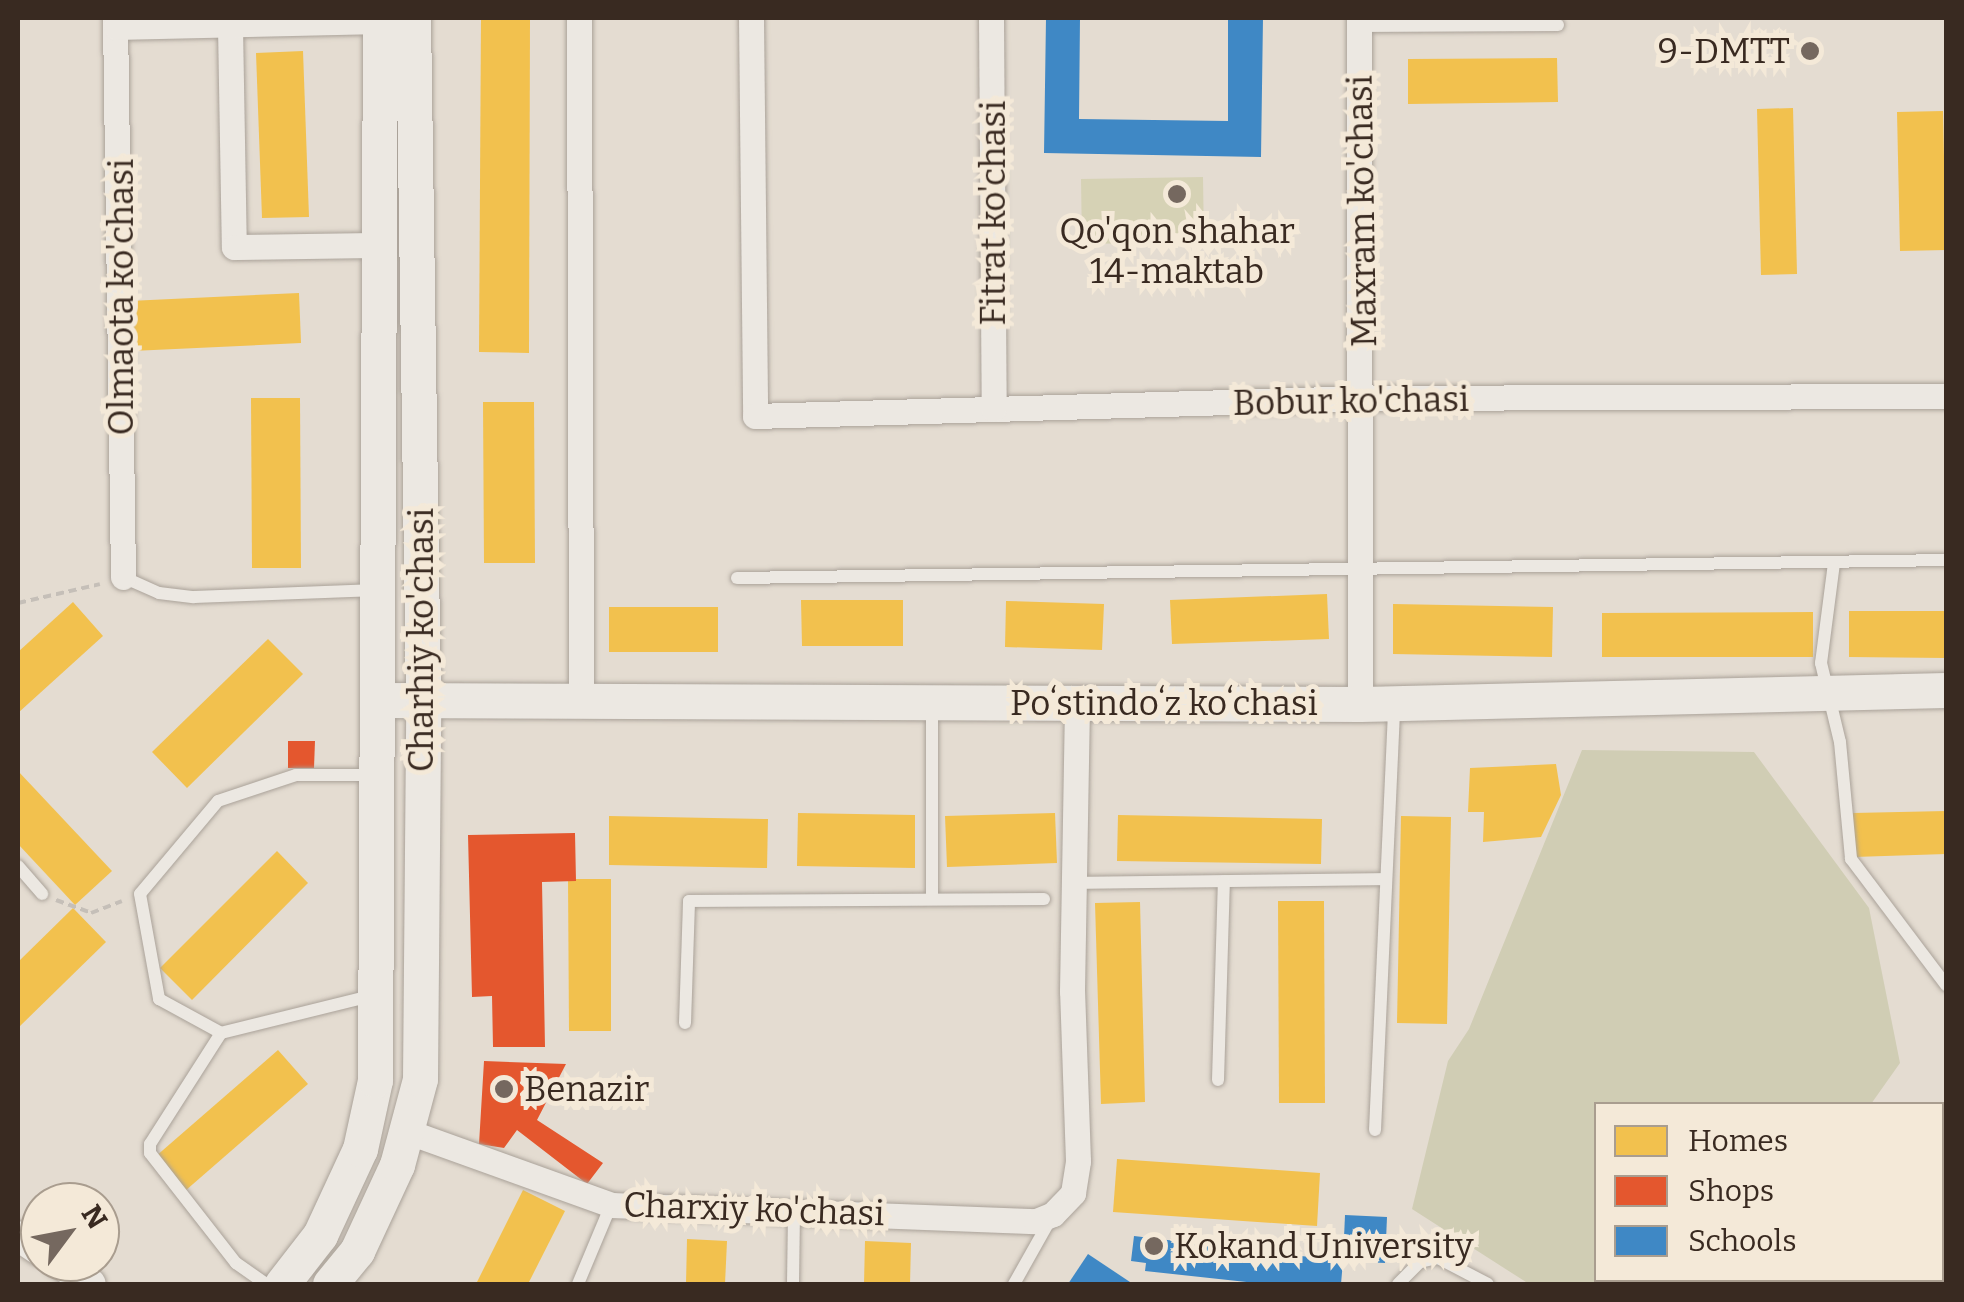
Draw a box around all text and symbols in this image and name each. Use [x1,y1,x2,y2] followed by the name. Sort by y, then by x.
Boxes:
[1658,30,1790,72] place label: 9-DMTT
[1799,40,1821,62] marker: 9-DMTT
[1339,75,1385,347] street label: Maxram ko'chasi
[972,100,1014,326] street label: Fitrat ko'chasi
[100,159,142,435] street label: Olmaota ko'chasi
[1166,183,1188,205] marker: Qo'qon shahar 14-maktab
[1059,210,1295,292] place label: Qo'qon shahar 14-maktab
[1232,378,1470,424] street label: Bobur ko'chasi
[400,508,442,772] street label: Charhiy ko'chasi
[1010,682,1318,724] street label: Poʻstindoʻz koʻchasi
[524,1068,649,1110] place label: Benazir
[493,1078,515,1100] marker: Benazir
[1594,1102,1944,1282] legend
[1688,1123,1788,1159] text: Homes
[1688,1173,1774,1209] text: Shops
[20,1182,120,1282] north arrow
[623,1183,885,1235] street label: Charxiy ko'chasi
[74,1199,114,1235] text: N
[1688,1223,1797,1259] text: Schools
[1174,1225,1473,1267] place label: Kokand University
[1143,1235,1165,1257] marker: Kokand University

